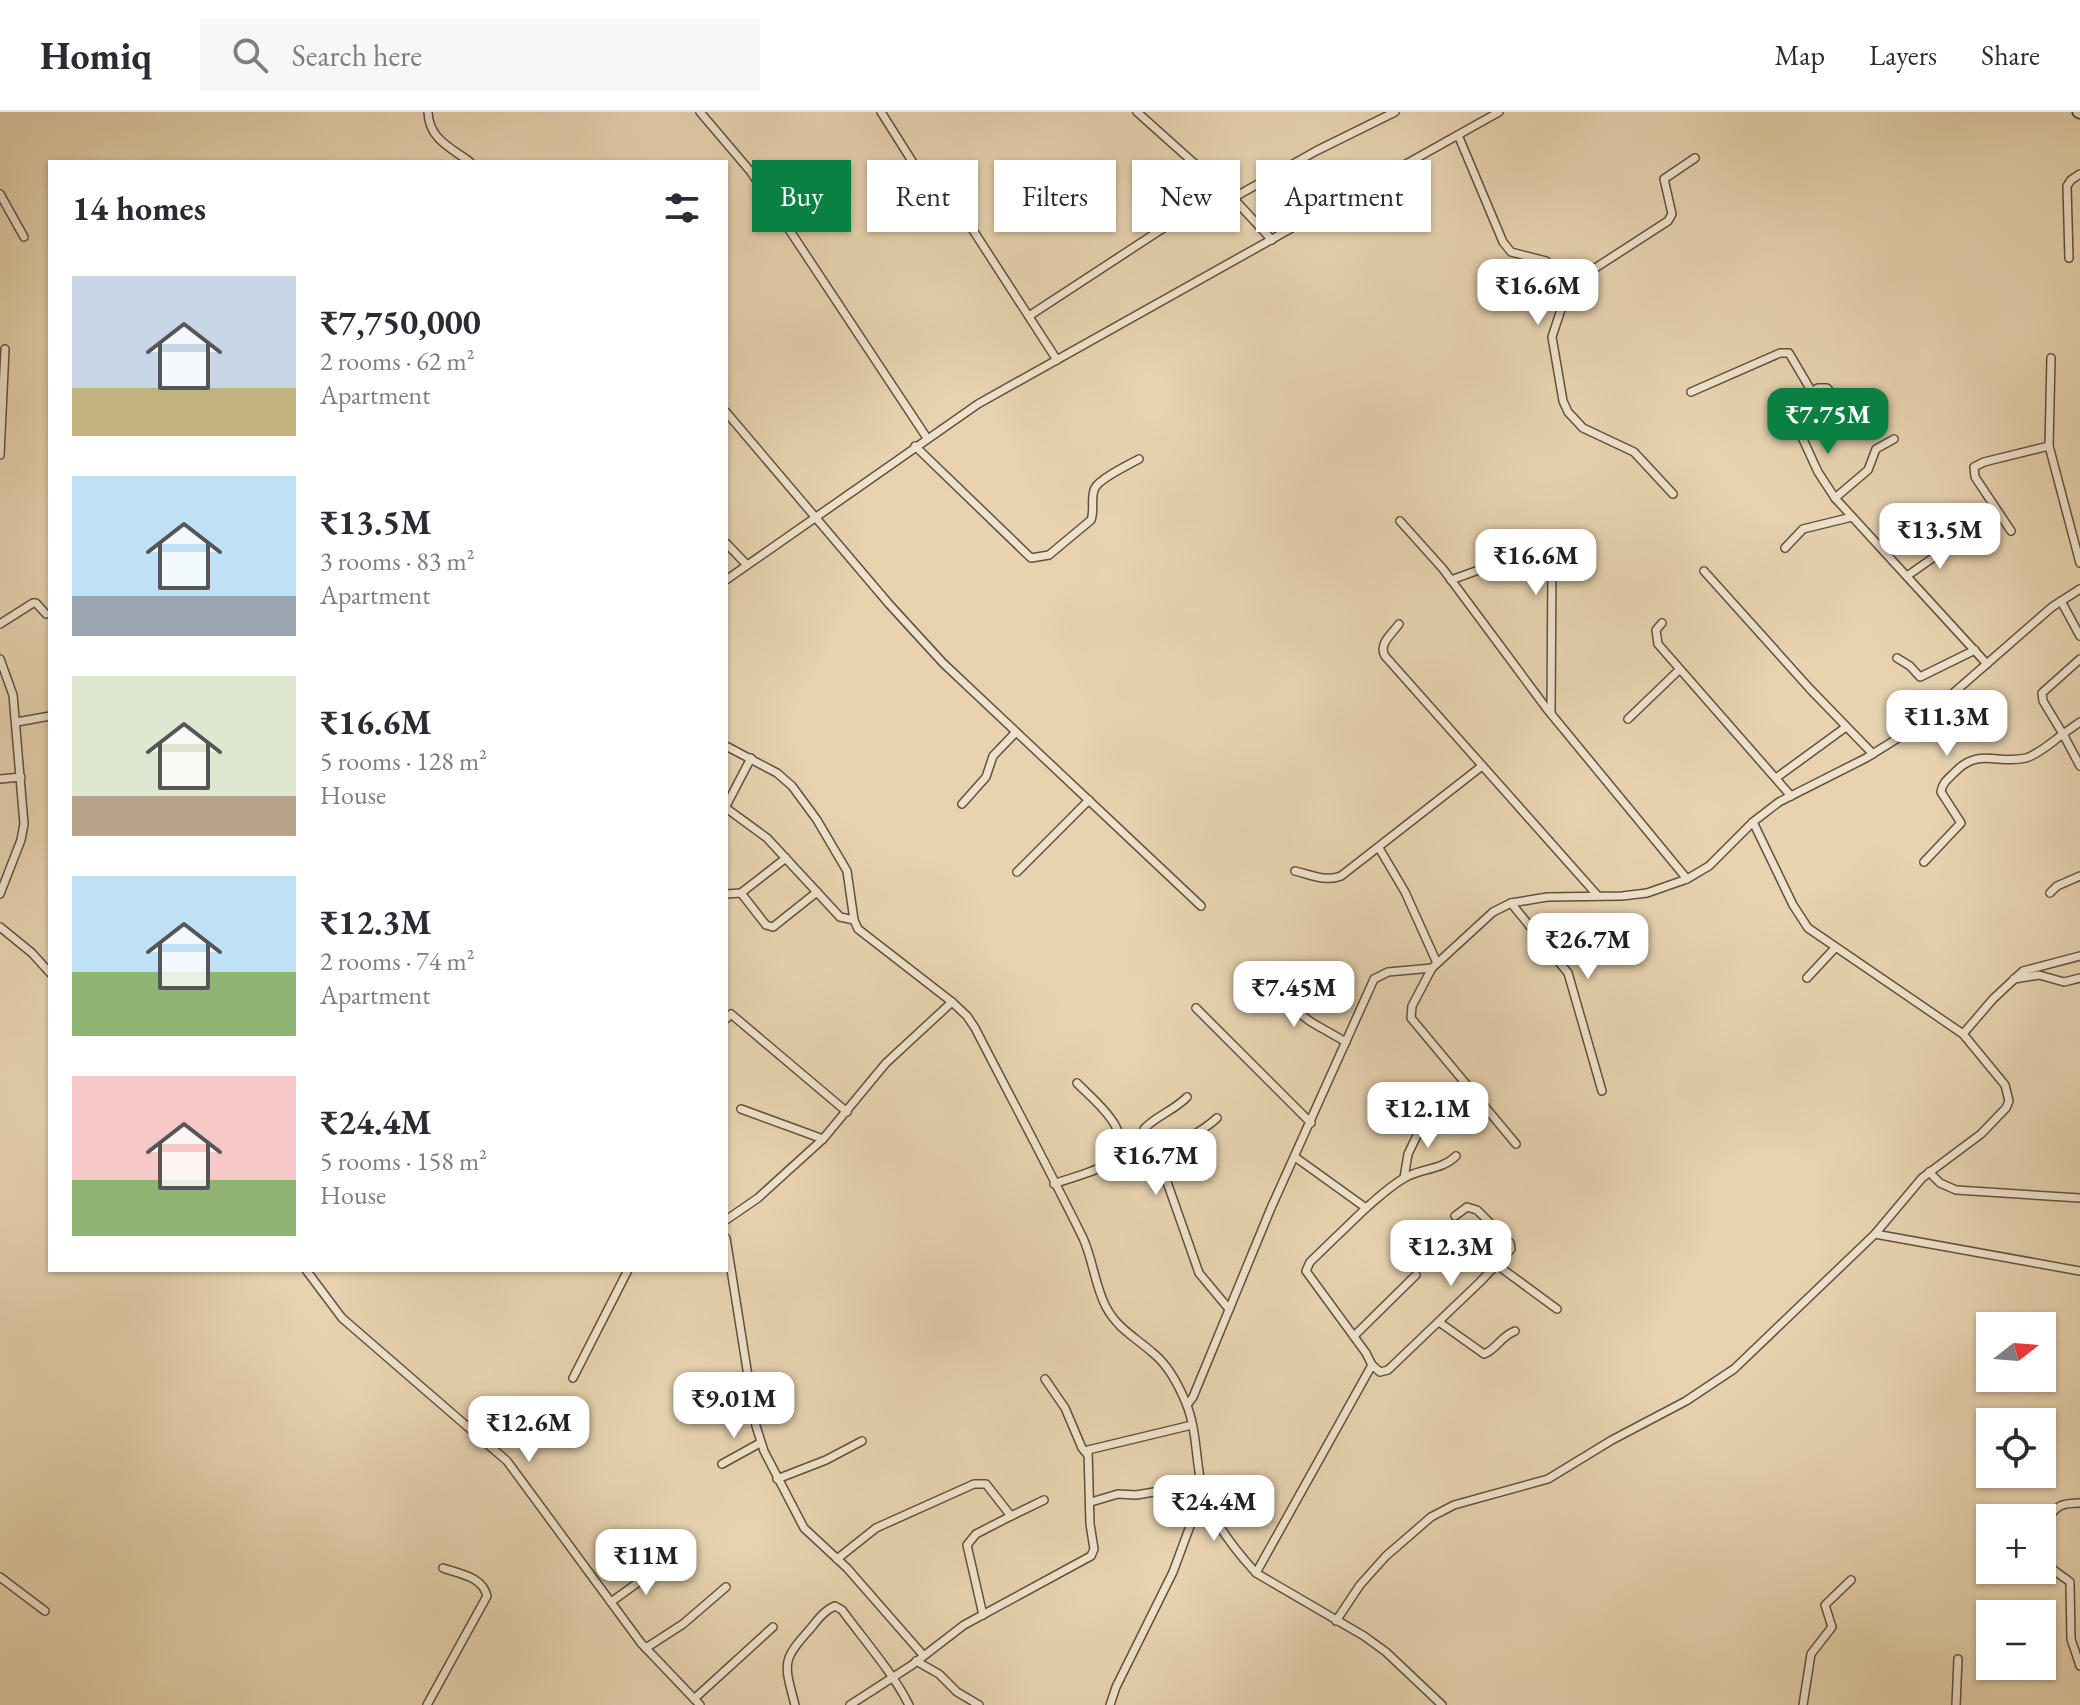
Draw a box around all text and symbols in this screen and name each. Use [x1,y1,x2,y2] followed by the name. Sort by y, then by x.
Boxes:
[200,19,760,91] search box
[40,31,152,80] text: Homiq
[228,33,272,77] icon: search
[292,36,422,75] text: Search here
[1775,37,1825,73] text: Map
[1869,37,1937,73] text: Layers
[1981,37,2040,73] text: Share
[752,160,851,232] chip: Buy
[867,160,978,232] chip: Rent
[994,160,1116,232] chip: Filters
[1132,160,1240,232] chip: New
[1256,160,1431,232] chip: Apartment
[72,186,206,230] text: 14 homes
[660,186,704,230] icon: filters
[1473,259,1603,327] pin: ₹16.6M
[1495,268,1581,302] text: ₹16.6M
[320,300,481,344] text: ₹7,750,000
[136,308,232,404] icon: home
[320,344,475,378] text: 2 rooms · 62 m²
[320,378,430,412] text: Apartment
[1763,388,1893,456] pin: ₹7.75M
[1785,397,1871,431] text: ₹7.75M
[320,500,432,544] text: ₹13.5M
[1875,503,2005,571] pin: ₹13.5M
[136,508,232,604] icon: home
[1897,512,1983,546] text: ₹13.5M
[1471,529,1601,597] pin: ₹16.6M
[1493,538,1579,572] text: ₹16.6M
[320,544,475,578] text: 3 rooms · 83 m²
[320,578,430,612] text: Apartment
[1882,690,2012,758] pin: ₹11.3M
[1904,699,1990,733] text: ₹11.3M
[320,700,432,744] text: ₹16.6M
[136,708,232,804] icon: home
[320,744,487,778] text: 5 rooms · 128 m²
[320,778,386,812] text: House
[320,900,432,944] text: ₹12.3M
[136,908,232,1004] icon: home
[1523,913,1653,981] pin: ₹26.7M
[1545,922,1631,956] text: ₹26.7M
[320,944,475,978] text: 2 rooms · 74 m²
[1229,961,1359,1029] pin: ₹7.45M
[1251,970,1337,1004] text: ₹7.45M
[320,978,430,1012] text: Apartment
[1363,1082,1493,1150] pin: ₹12.1M
[1385,1091,1471,1125] text: ₹12.1M
[320,1100,432,1144] text: ₹24.4M
[136,1108,232,1204] icon: home
[1091,1129,1221,1197] pin: ₹16.7M
[1113,1138,1199,1172] text: ₹16.7M
[320,1144,487,1178] text: 5 rooms · 158 m²
[320,1178,386,1212] text: House
[1386,1220,1516,1288] pin: ₹12.3M
[1408,1229,1494,1263] text: ₹12.3M
[1976,1312,2056,1392] north arrow
[1976,1312,2056,1680] map controls
[669,1372,799,1440] pin: ₹9.01M
[691,1381,777,1415] text: ₹9.01M
[464,1396,594,1464] pin: ₹12.6M
[486,1405,572,1439] text: ₹12.6M
[1976,1408,2056,1488] button: locate
[1149,1475,1279,1543] pin: ₹24.4M
[1171,1484,1257,1518] text: ₹24.4M
[1976,1504,2056,1584] button: +
[599,1529,693,1597] pin: ₹11M
[613,1538,679,1572] text: ₹11M
[1976,1600,2056,1680] button: −

